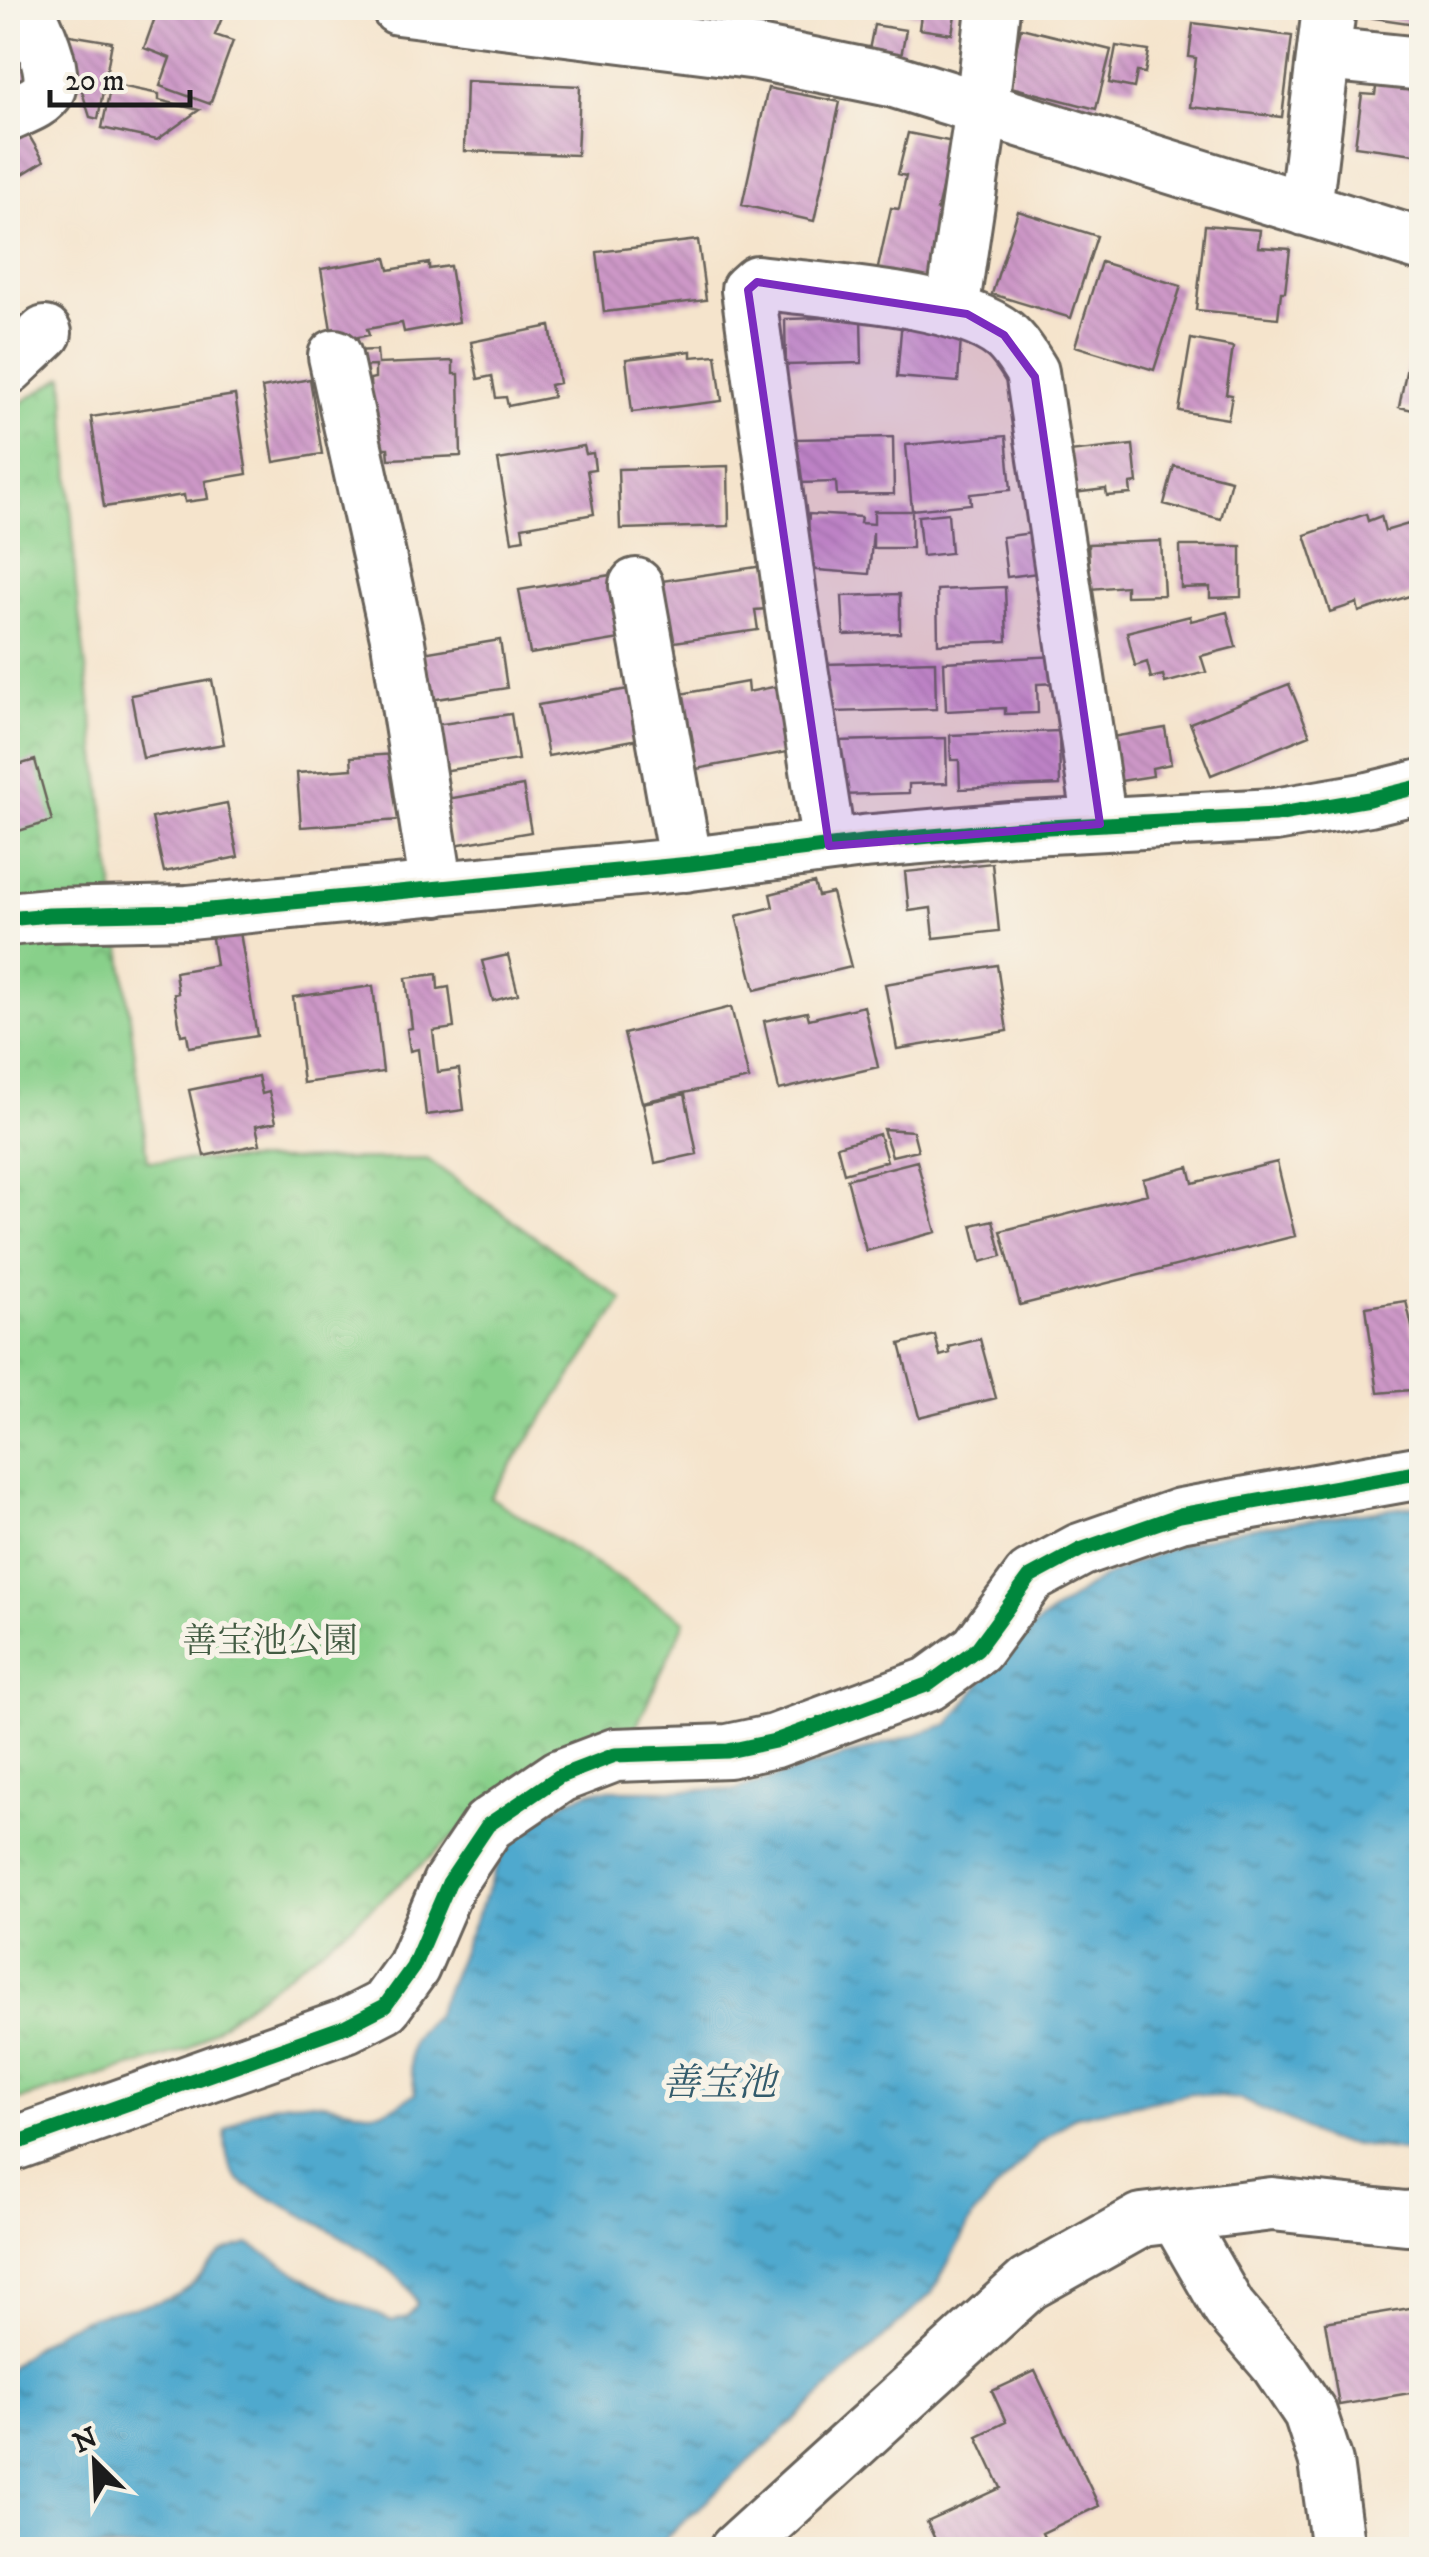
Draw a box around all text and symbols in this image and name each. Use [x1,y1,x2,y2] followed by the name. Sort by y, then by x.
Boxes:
[50,45,190,107] scale bar
[65,63,125,100] text: 20 m
[182,1620,358,1664] park label: 善宝池公園
[662,2060,780,2108] water label: 善宝池
[45,2412,145,2512] north arrow
[68,2420,103,2461] text: N

